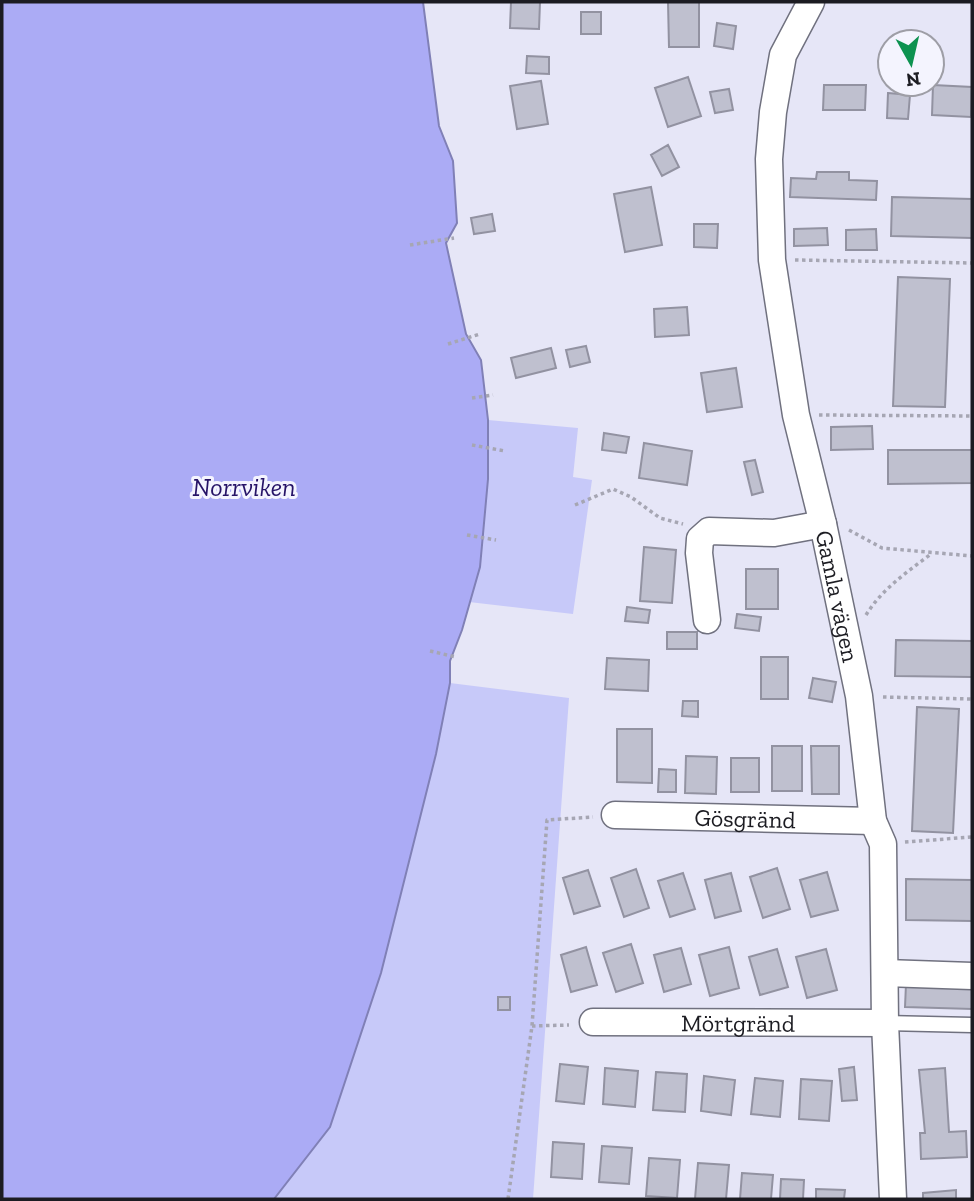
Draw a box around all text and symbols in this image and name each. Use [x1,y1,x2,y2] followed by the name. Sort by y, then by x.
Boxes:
[876,28,946,98] north arrow
[905,67,922,92] text: N
[192,471,296,503] water label: Norrviken
[810,528,866,665] street label: Gamla vägen
[694,802,796,834] street label: Gösgränd
[681,1008,795,1037] street label: Mörtgränd

